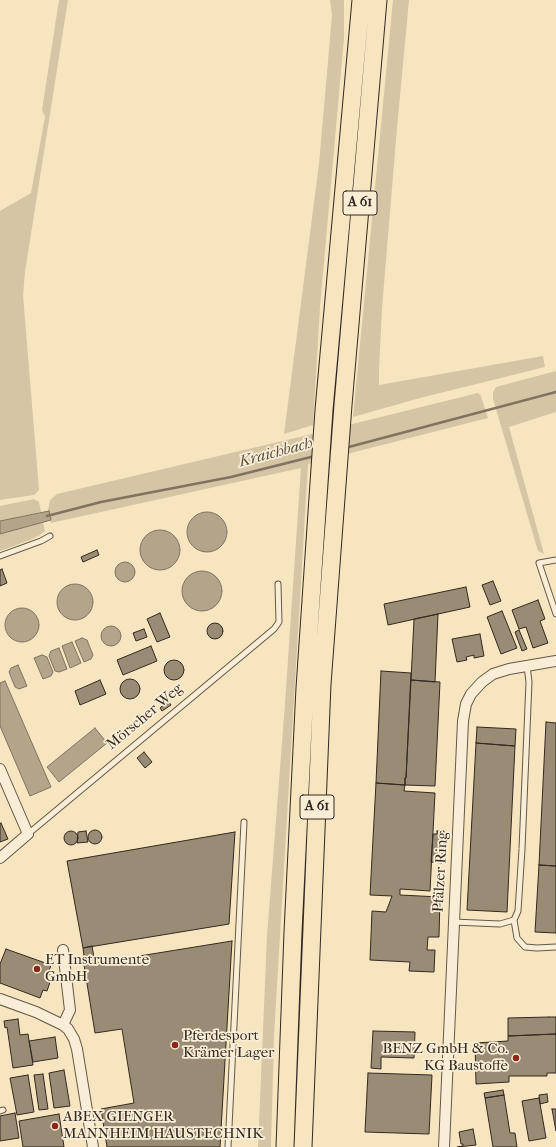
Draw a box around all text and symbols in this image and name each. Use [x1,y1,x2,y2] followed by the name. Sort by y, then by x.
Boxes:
[343,191,377,215] road number: A 61
[237,434,315,472] water label: Kraichbach
[103,680,187,754] street label: Mörscher Weg
[300,795,334,819] road number: A 61
[430,831,452,913] street label: Pfälzer Ring
[45,951,149,986] place label: ET Instrumente GmbH
[32,964,42,974] marker: ET Instrumente GmbH
[183,1027,274,1062] place label: Pferdesport Krämer Lager
[170,1040,180,1050] marker: Pferdesport Krämer Lager
[383,1040,508,1075] place label: BENZ GmbH & Co. KG Baustoffe
[511,1053,521,1063] marker: BENZ GmbH & Co. KG Baustoffe
[63,1108,263,1143] place label: ABEX GIENGER MANNHEIM HAUSTECHNIK
[50,1121,60,1131] marker: ABEX GIENGER MANNHEIM HAUSTECHNIK

